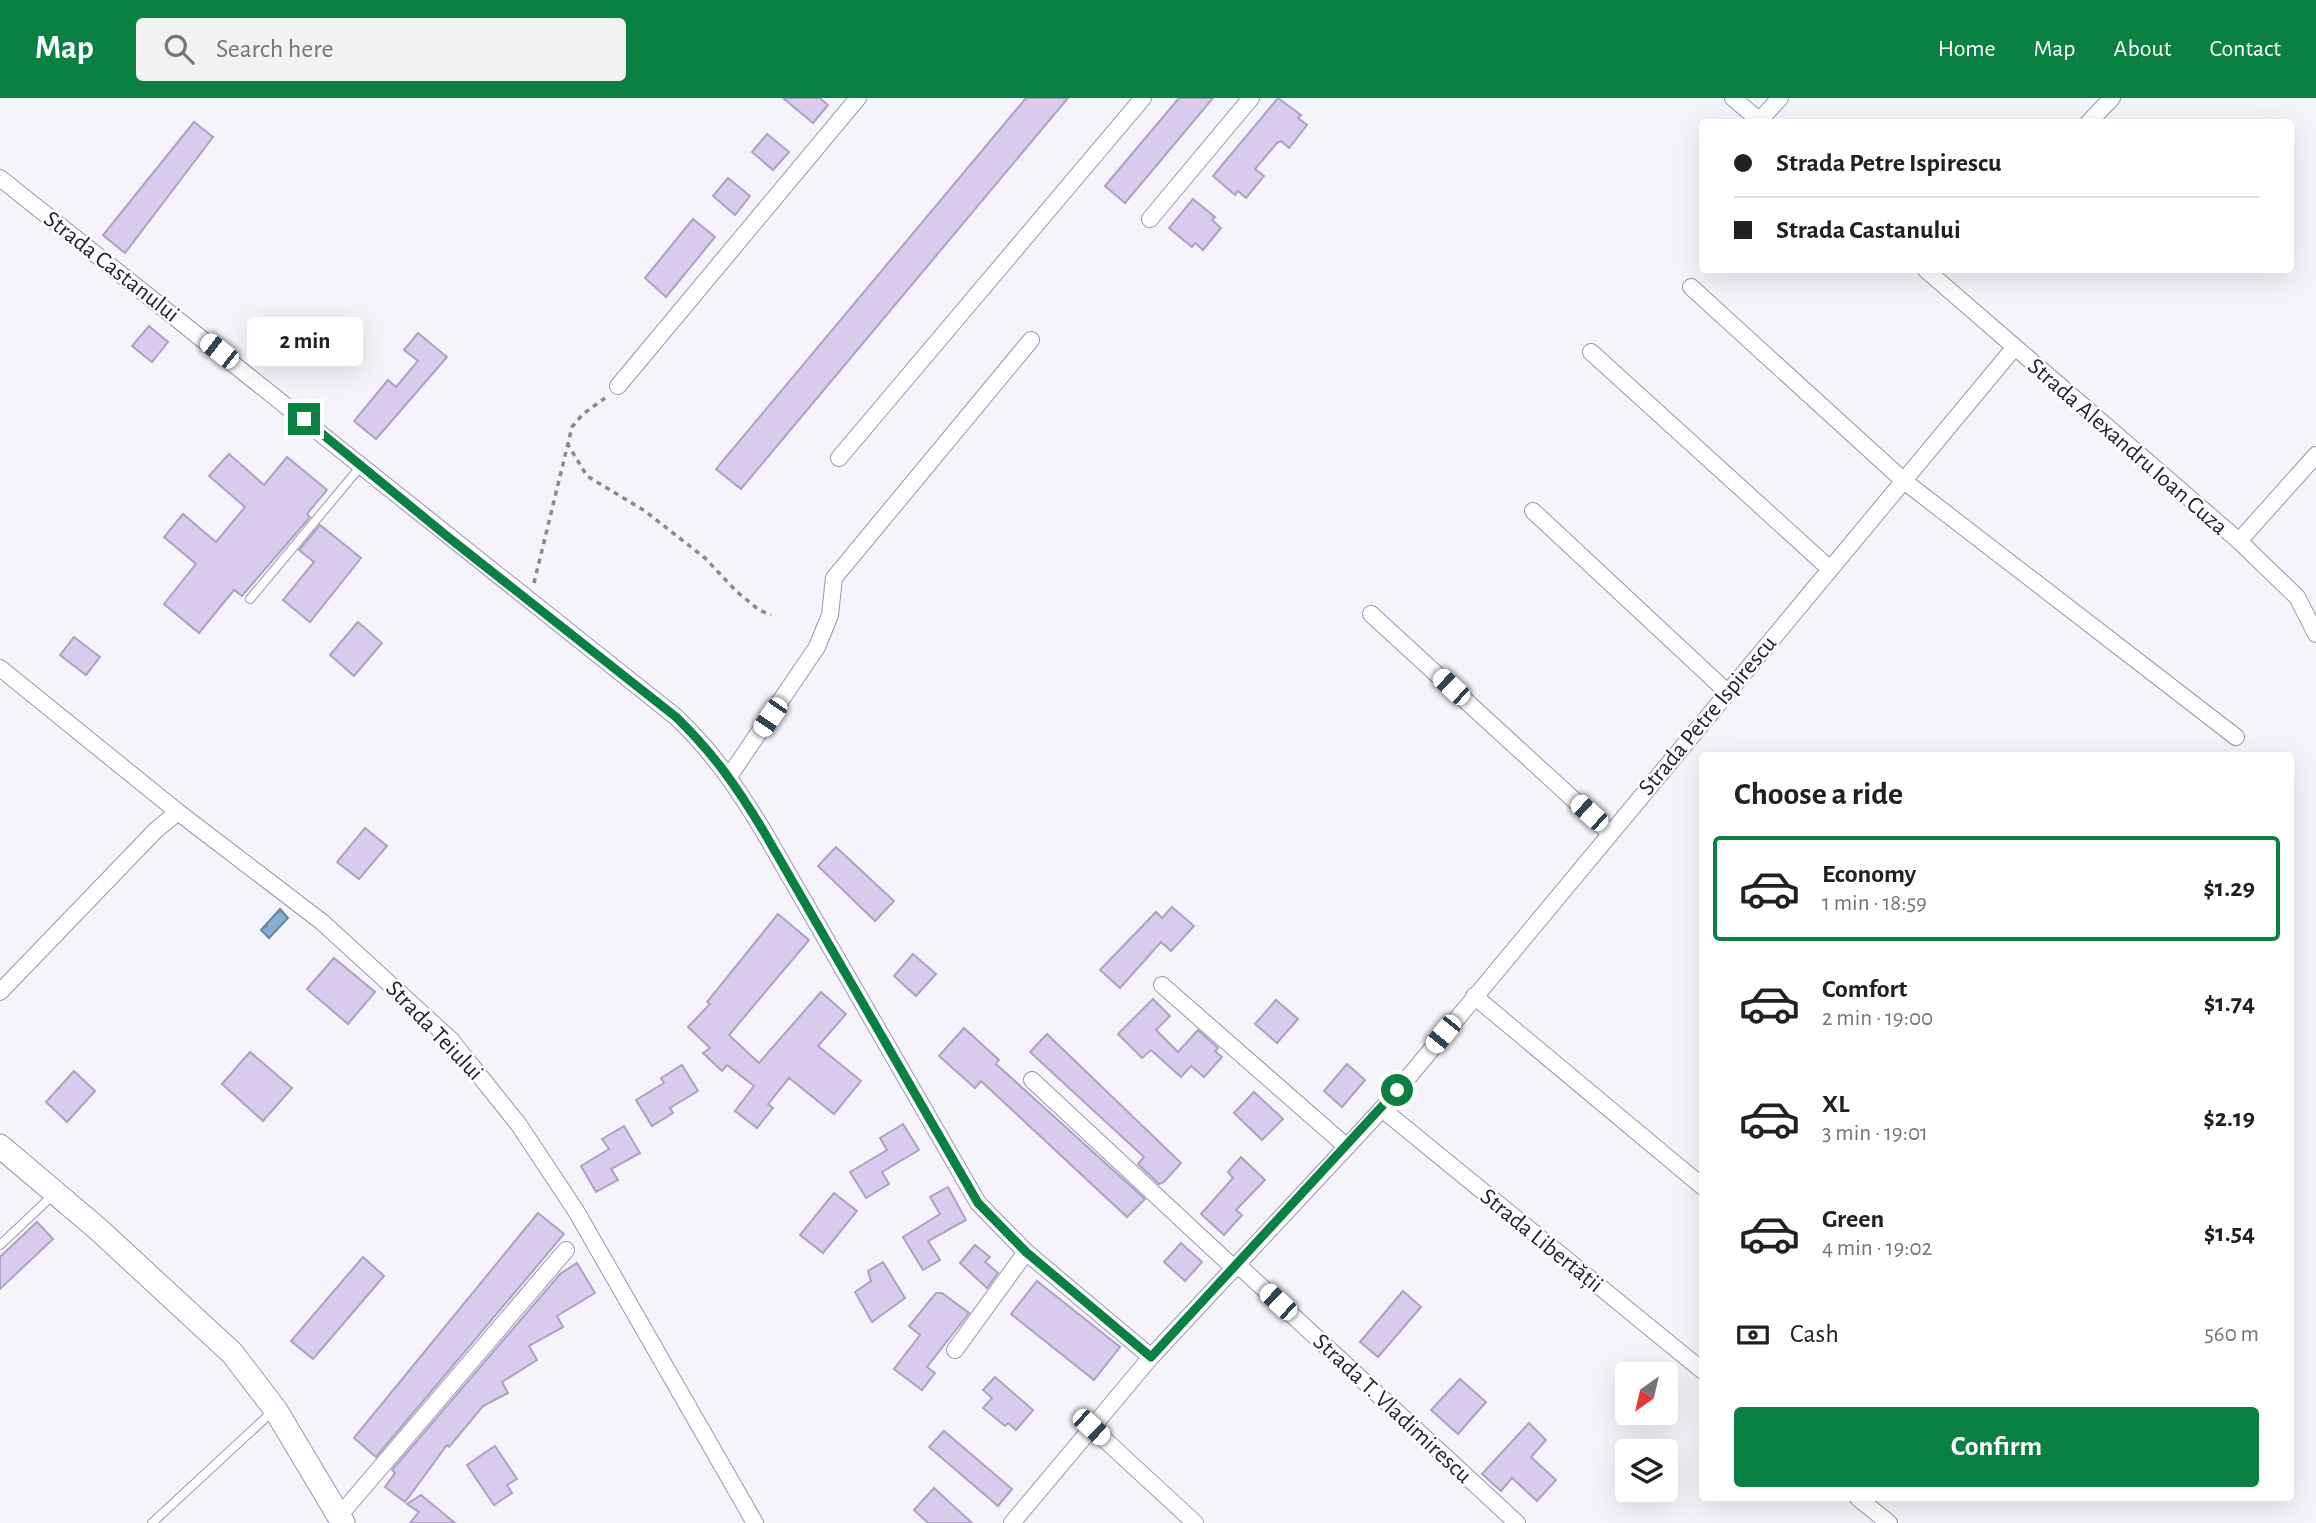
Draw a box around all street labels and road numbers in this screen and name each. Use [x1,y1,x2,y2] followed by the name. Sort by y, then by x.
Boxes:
[39,207,184,327] street label: Strada Castanului
[2023,354,2232,540] street label: Strada Alexandru Ioan Cuza
[1634,631,1781,800] street label: Strada Petre Ispirescu
[381,976,487,1085] street label: Strada Teiului
[1475,1184,1607,1298] street label: Strada Libertății
[1308,1329,1476,1488] street label: Strada T. Vladimirescu

